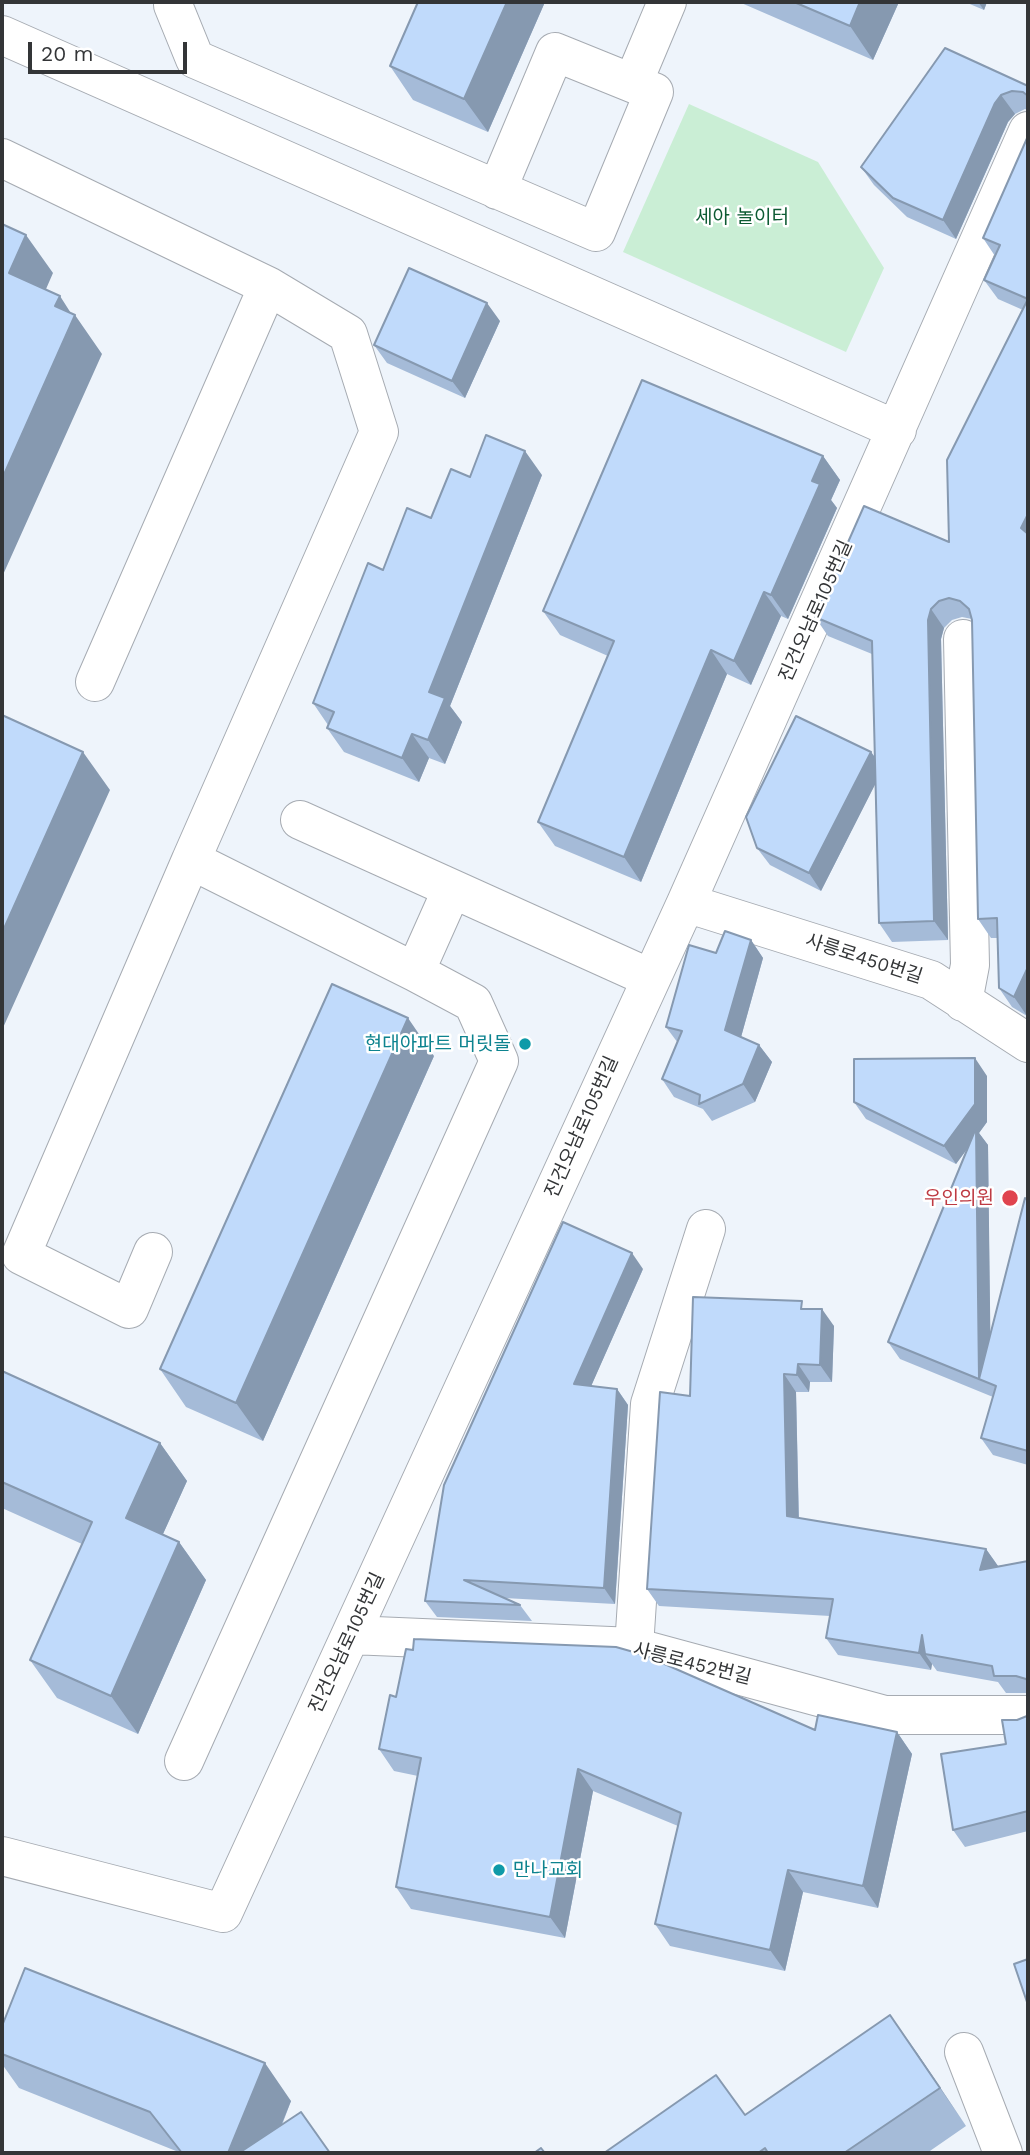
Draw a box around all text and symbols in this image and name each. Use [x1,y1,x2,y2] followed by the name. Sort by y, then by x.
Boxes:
[32,28,191,72] scale bar
[41,41,93,66] text: 20 m
[695,206,789,228] park label: 세아 놀이터
[775,537,857,685] street label: 진건오남로105번길
[803,929,925,989] street label: 사릉로450번길
[365,1033,511,1055] place label: 현대아파트 머릿돌
[517,1036,533,1052] marker: 현대아파트 머릿돌
[541,1053,623,1201] street label: 진건오남로105번길
[924,1187,994,1209] place label: 우인의원
[1000,1188,1020,1208] marker: 우인의원
[304,1569,390,1717] street label: 진건오남로105번길
[630,1638,754,1690] street label: 사릉로452번길
[513,1859,583,1881] place label: 만나교회
[491,1862,507,1878] marker: 만나교회

